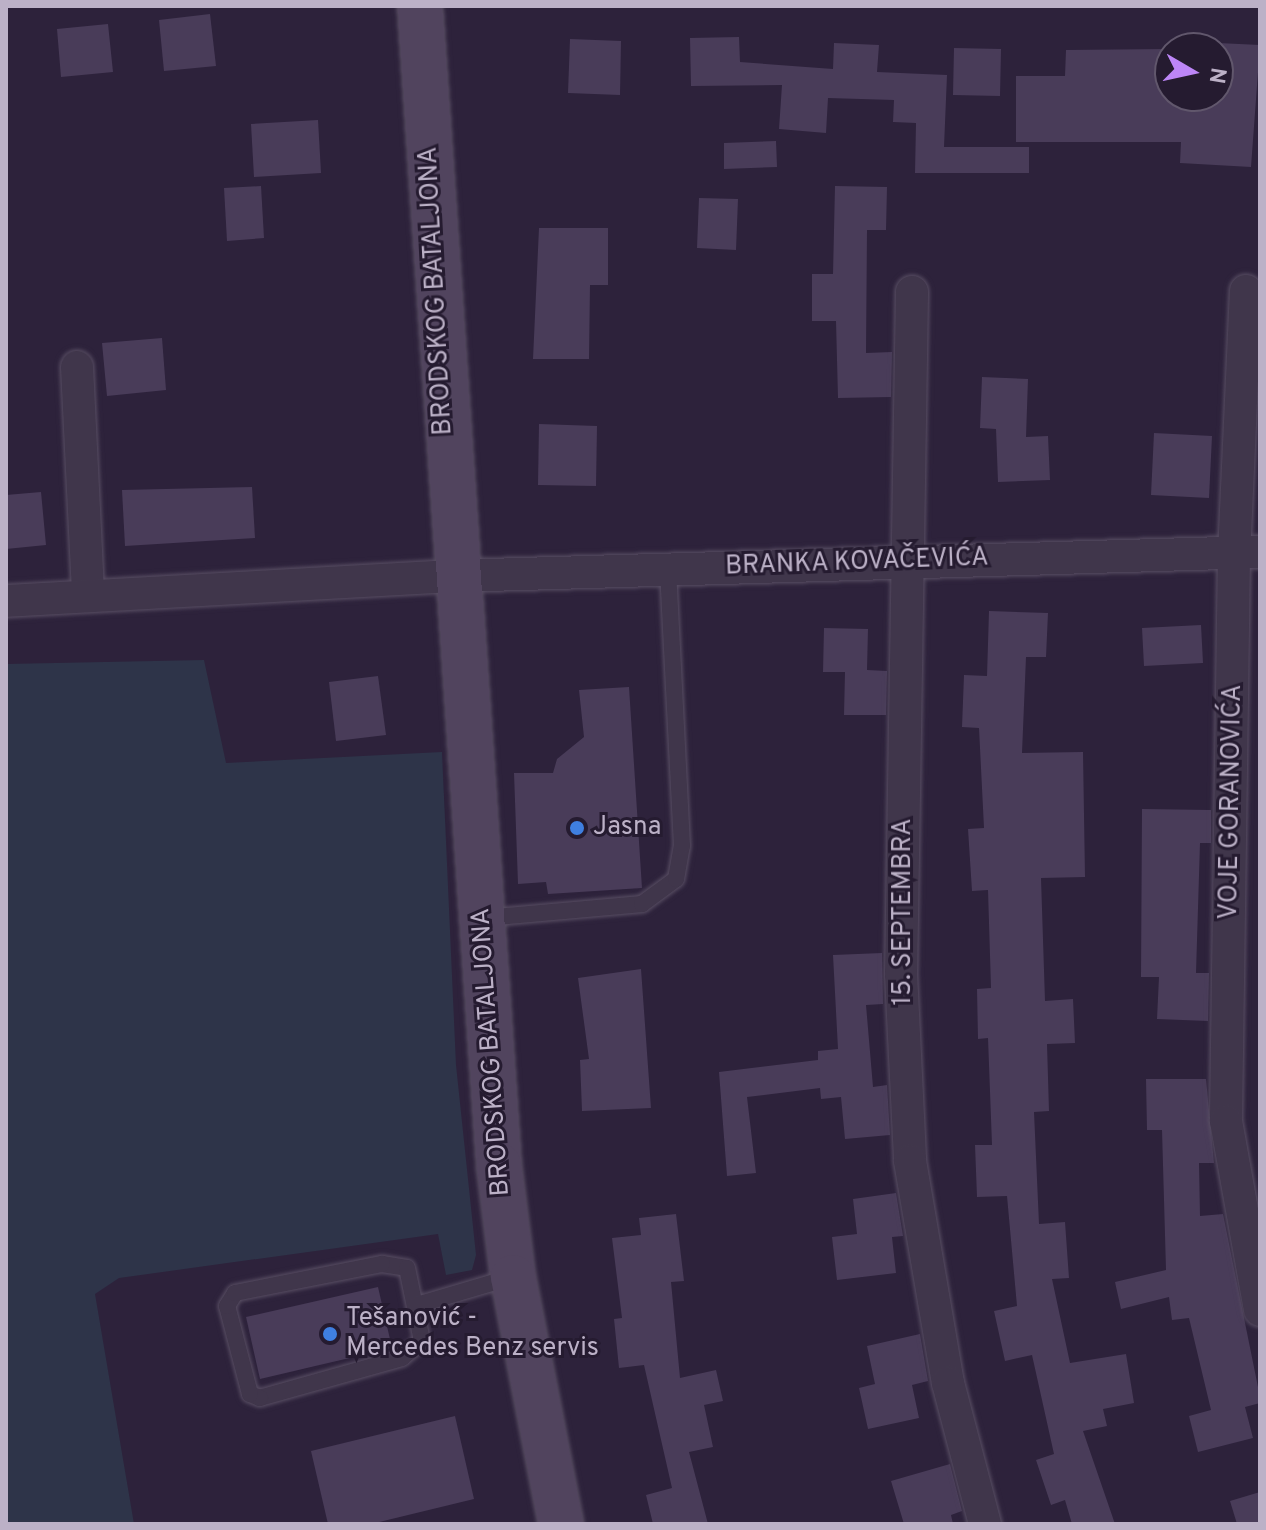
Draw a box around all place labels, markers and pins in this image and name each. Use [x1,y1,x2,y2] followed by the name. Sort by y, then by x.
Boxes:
[593,812,662,844] place label: Jasna
[568,819,586,837] marker: Jasna
[346,1303,599,1364] place label: Tešanović - Mercedes Benz servis
[321,1325,339,1343] marker: Tešanović - Mercedes Benz servis

